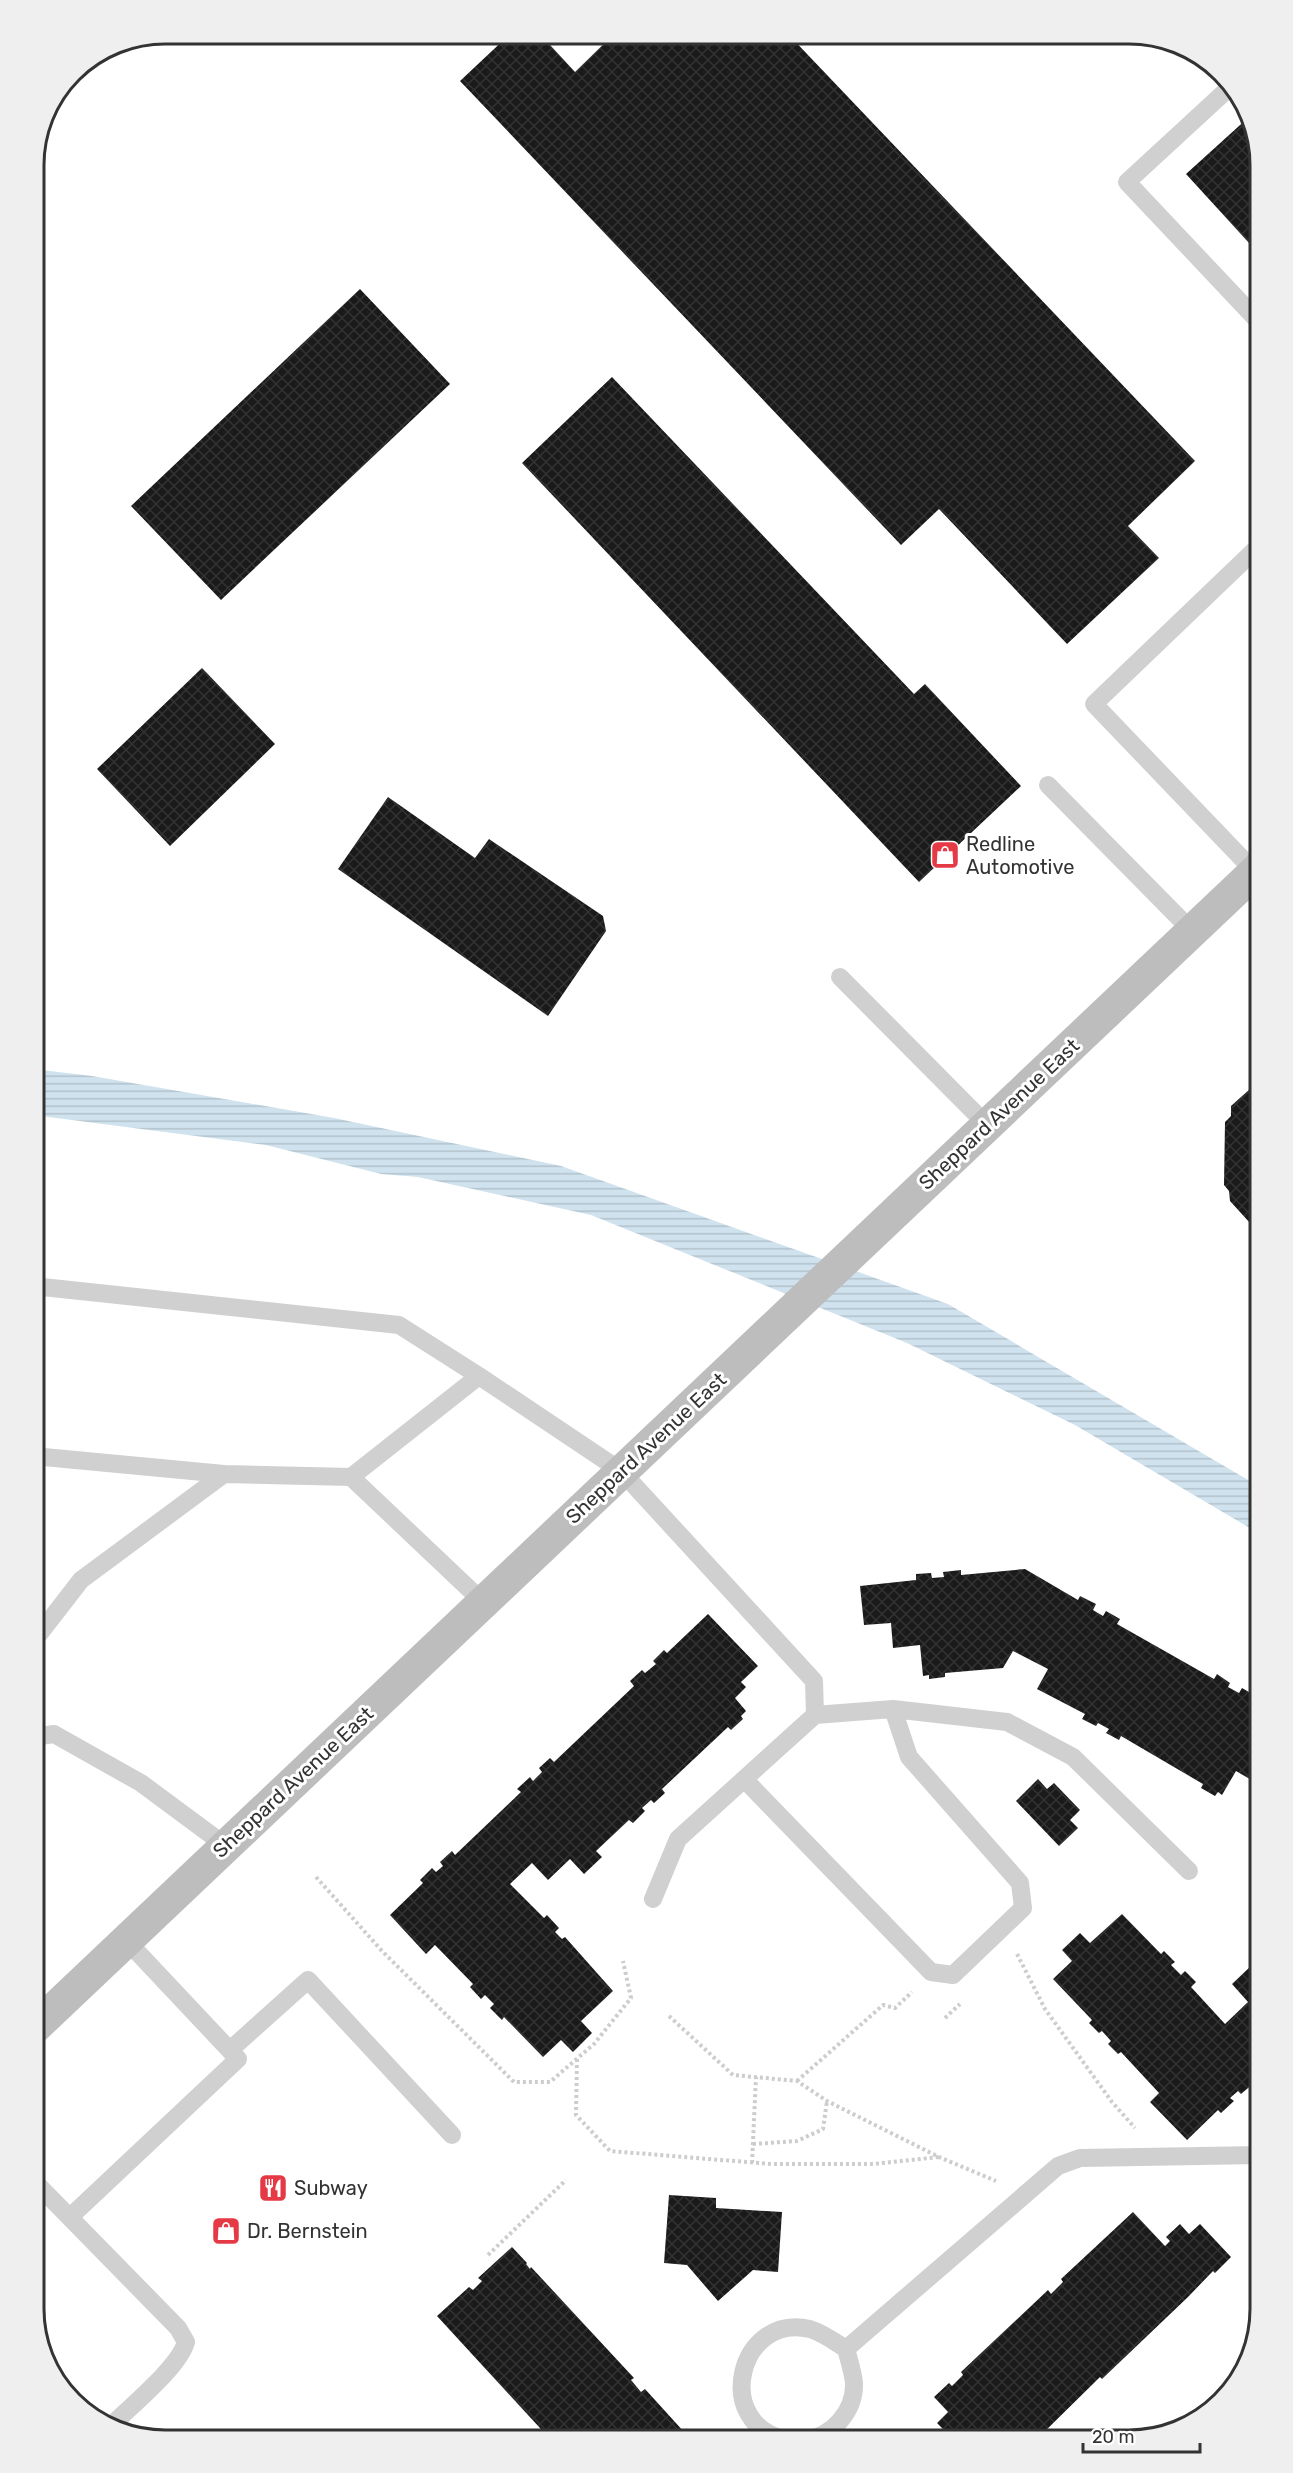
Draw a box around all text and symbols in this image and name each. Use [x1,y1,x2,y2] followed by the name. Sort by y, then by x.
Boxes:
[966,832,1074,879] place label: Redline Automotive
[929,839,961,871] shop icon: Redline Automotive
[914,1033,1084,1195] street label: Sheppard Avenue East
[561,1367,731,1529] street label: Sheppard Avenue East
[208,1701,378,1863] street label: Sheppard Avenue East
[257,2172,289,2204] restaurant icon: Subway
[294,2176,368,2200] place label: Subway
[210,2215,242,2247] shop icon: Dr. Bernstein
[247,2219,368,2243] place label: Dr. Bernstein
[1083,2416,1200,2454] scale bar
[1092,2426,1134,2448] text: 20 m

